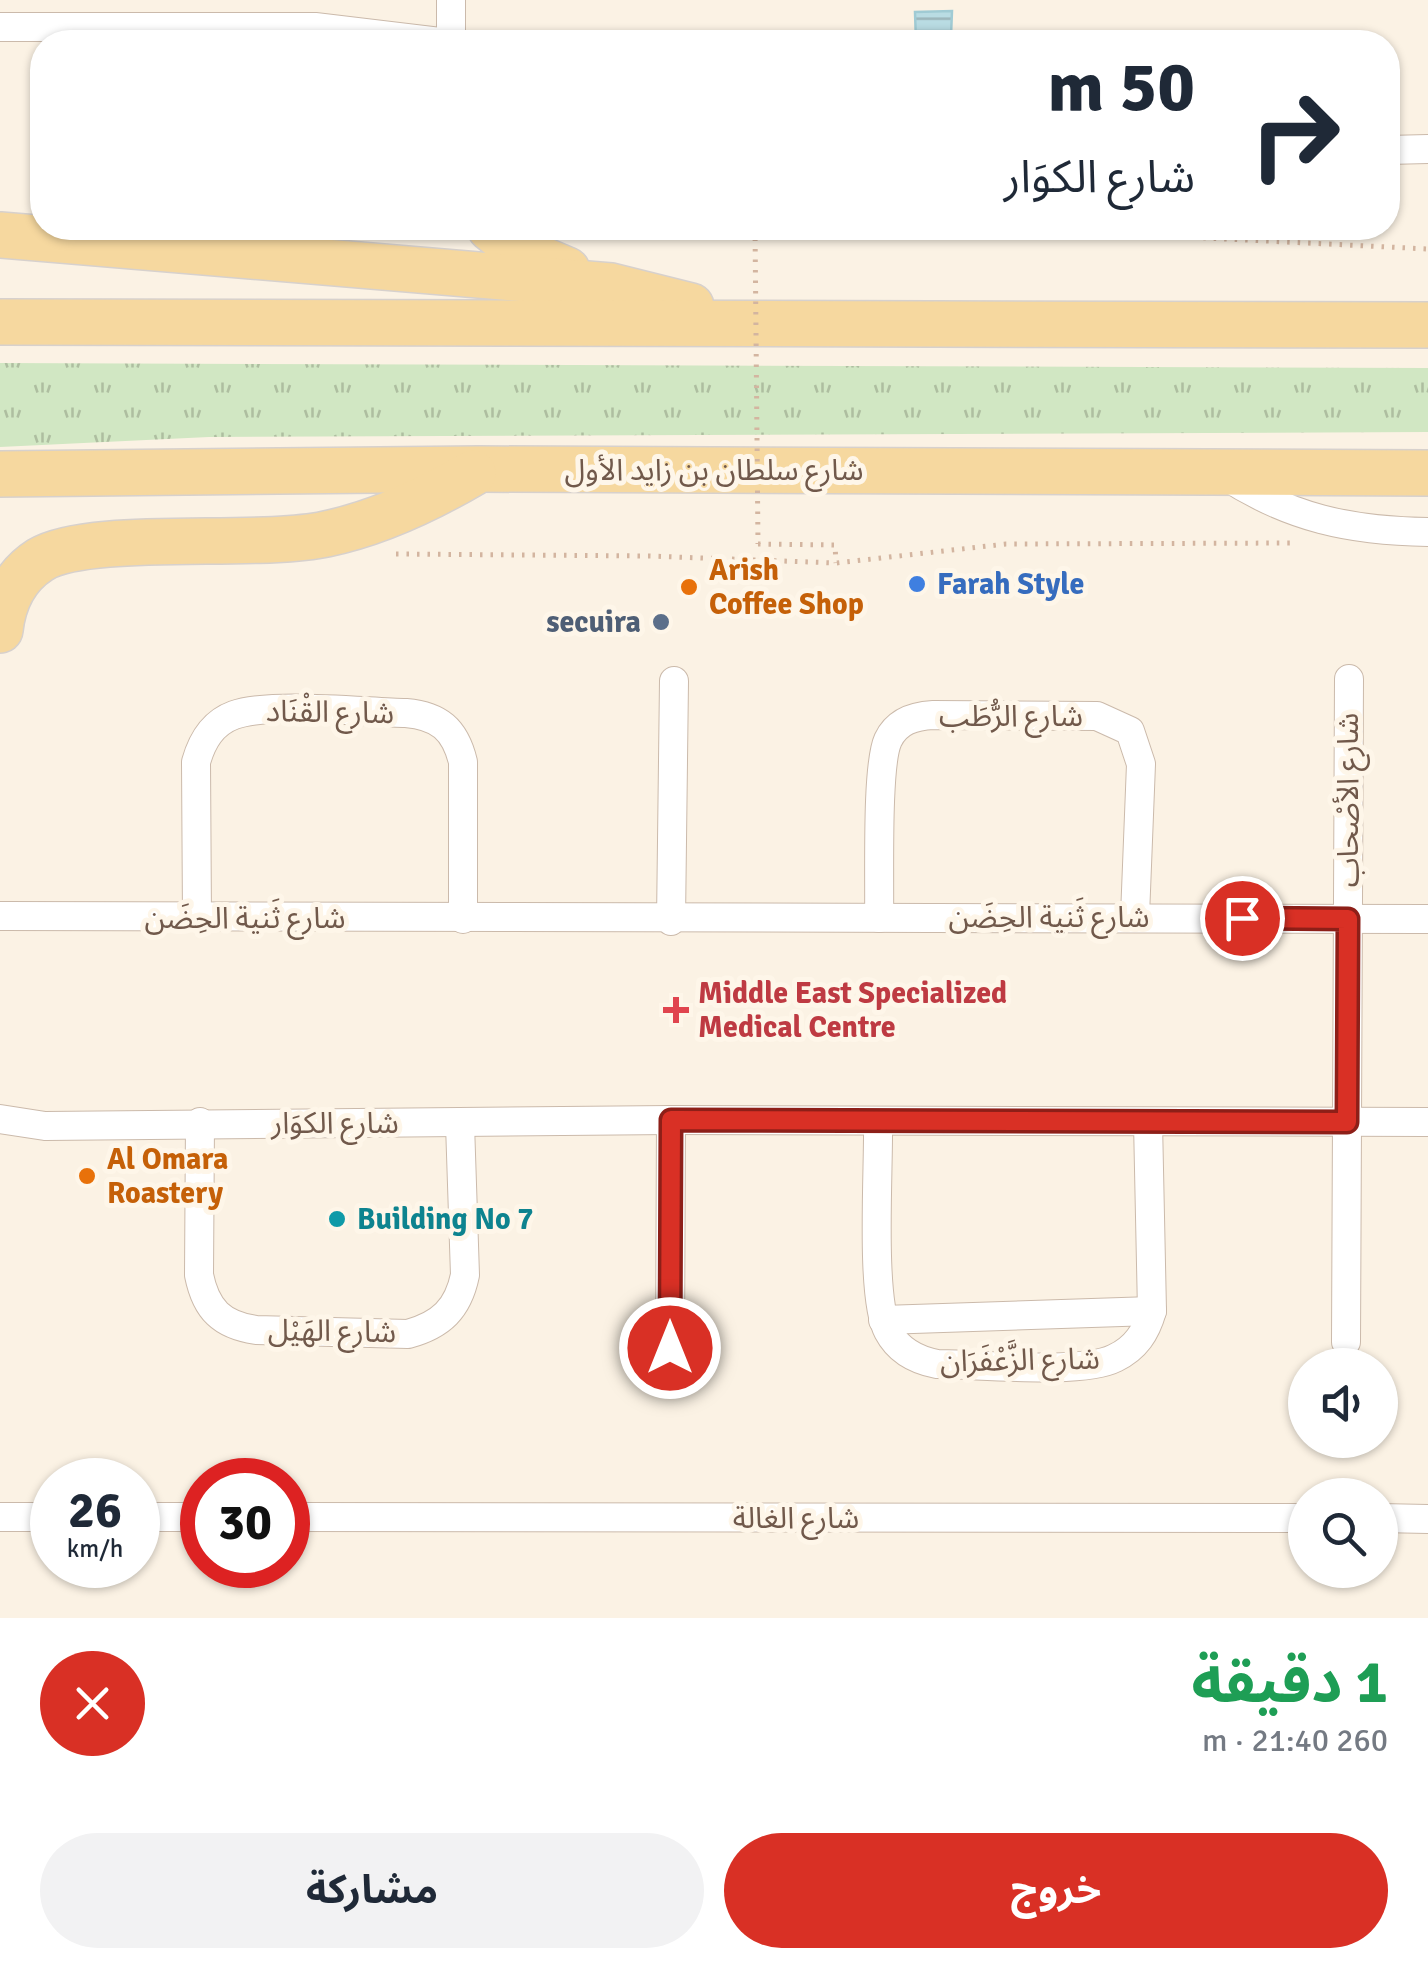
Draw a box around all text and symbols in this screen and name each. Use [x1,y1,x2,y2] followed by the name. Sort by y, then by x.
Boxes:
[1047,44,1195,130] text: 50 m
[1230,70,1360,200] icon: right
[1004,150,1195,205] text: شارع الكوَار
[564,452,864,492] street label: شارع سلطان بن زايد الأول
[709,552,864,623] place label: Arish Coffee Shop
[937,566,1084,603] place label: Farah Style
[906,573,928,595] marker: Farah Style
[678,576,700,598] marker: Arish Coffee Shop
[546,604,641,641] place label: secuira
[650,611,672,633] marker: secuira
[266,691,394,735] street label: شارع القْنَاد
[939,698,1083,738] street label: شارع الرُّطَب
[1330,713,1370,887] street label: شارع الأصْحاب
[1200,876,1285,961] pin
[1215,891,1270,946] icon: arrive
[948,897,1150,939] street label: شارع ثَنية الحِضَن
[144,898,346,940] street label: شارع ثَنية الحِضَن
[698,975,1007,1046] place label: Middle East Specialized Medical Centre
[663,997,689,1023] marker: Middle East Specialized Medical Centre
[270,1105,399,1145] street label: شارع الكوَار
[107,1141,229,1212] place label: Al Omara Roastery
[76,1165,98,1187] marker: Al Omara Roastery
[357,1201,534,1238] place label: Building No 7
[326,1208,348,1230] marker: Building No 7
[618,1296,722,1400] position arrow
[267,1312,396,1354] street label: شارع الهَيْل
[940,1338,1100,1383] street label: شارع الزَّعْفَرَان
[1288,1348,1398,1588] map controls
[1288,1348,1398,1458] button: sound
[180,1458,310,1588] speed limit sign: 30
[1288,1478,1398,1588] button: search
[68,1480,122,1542] text: 26
[733,1500,859,1540] street label: شارع الغالة
[67,1533,123,1564] text: km/h
[1191,1646,1388,1720] text: 1 دقيقة
[40,1651,145,1756] button: close
[1202,1721,1388,1760] text: 260 m · 21:40
[40,1833,704,1948] button: مشاركة
[724,1833,1388,1948] button: خروج

